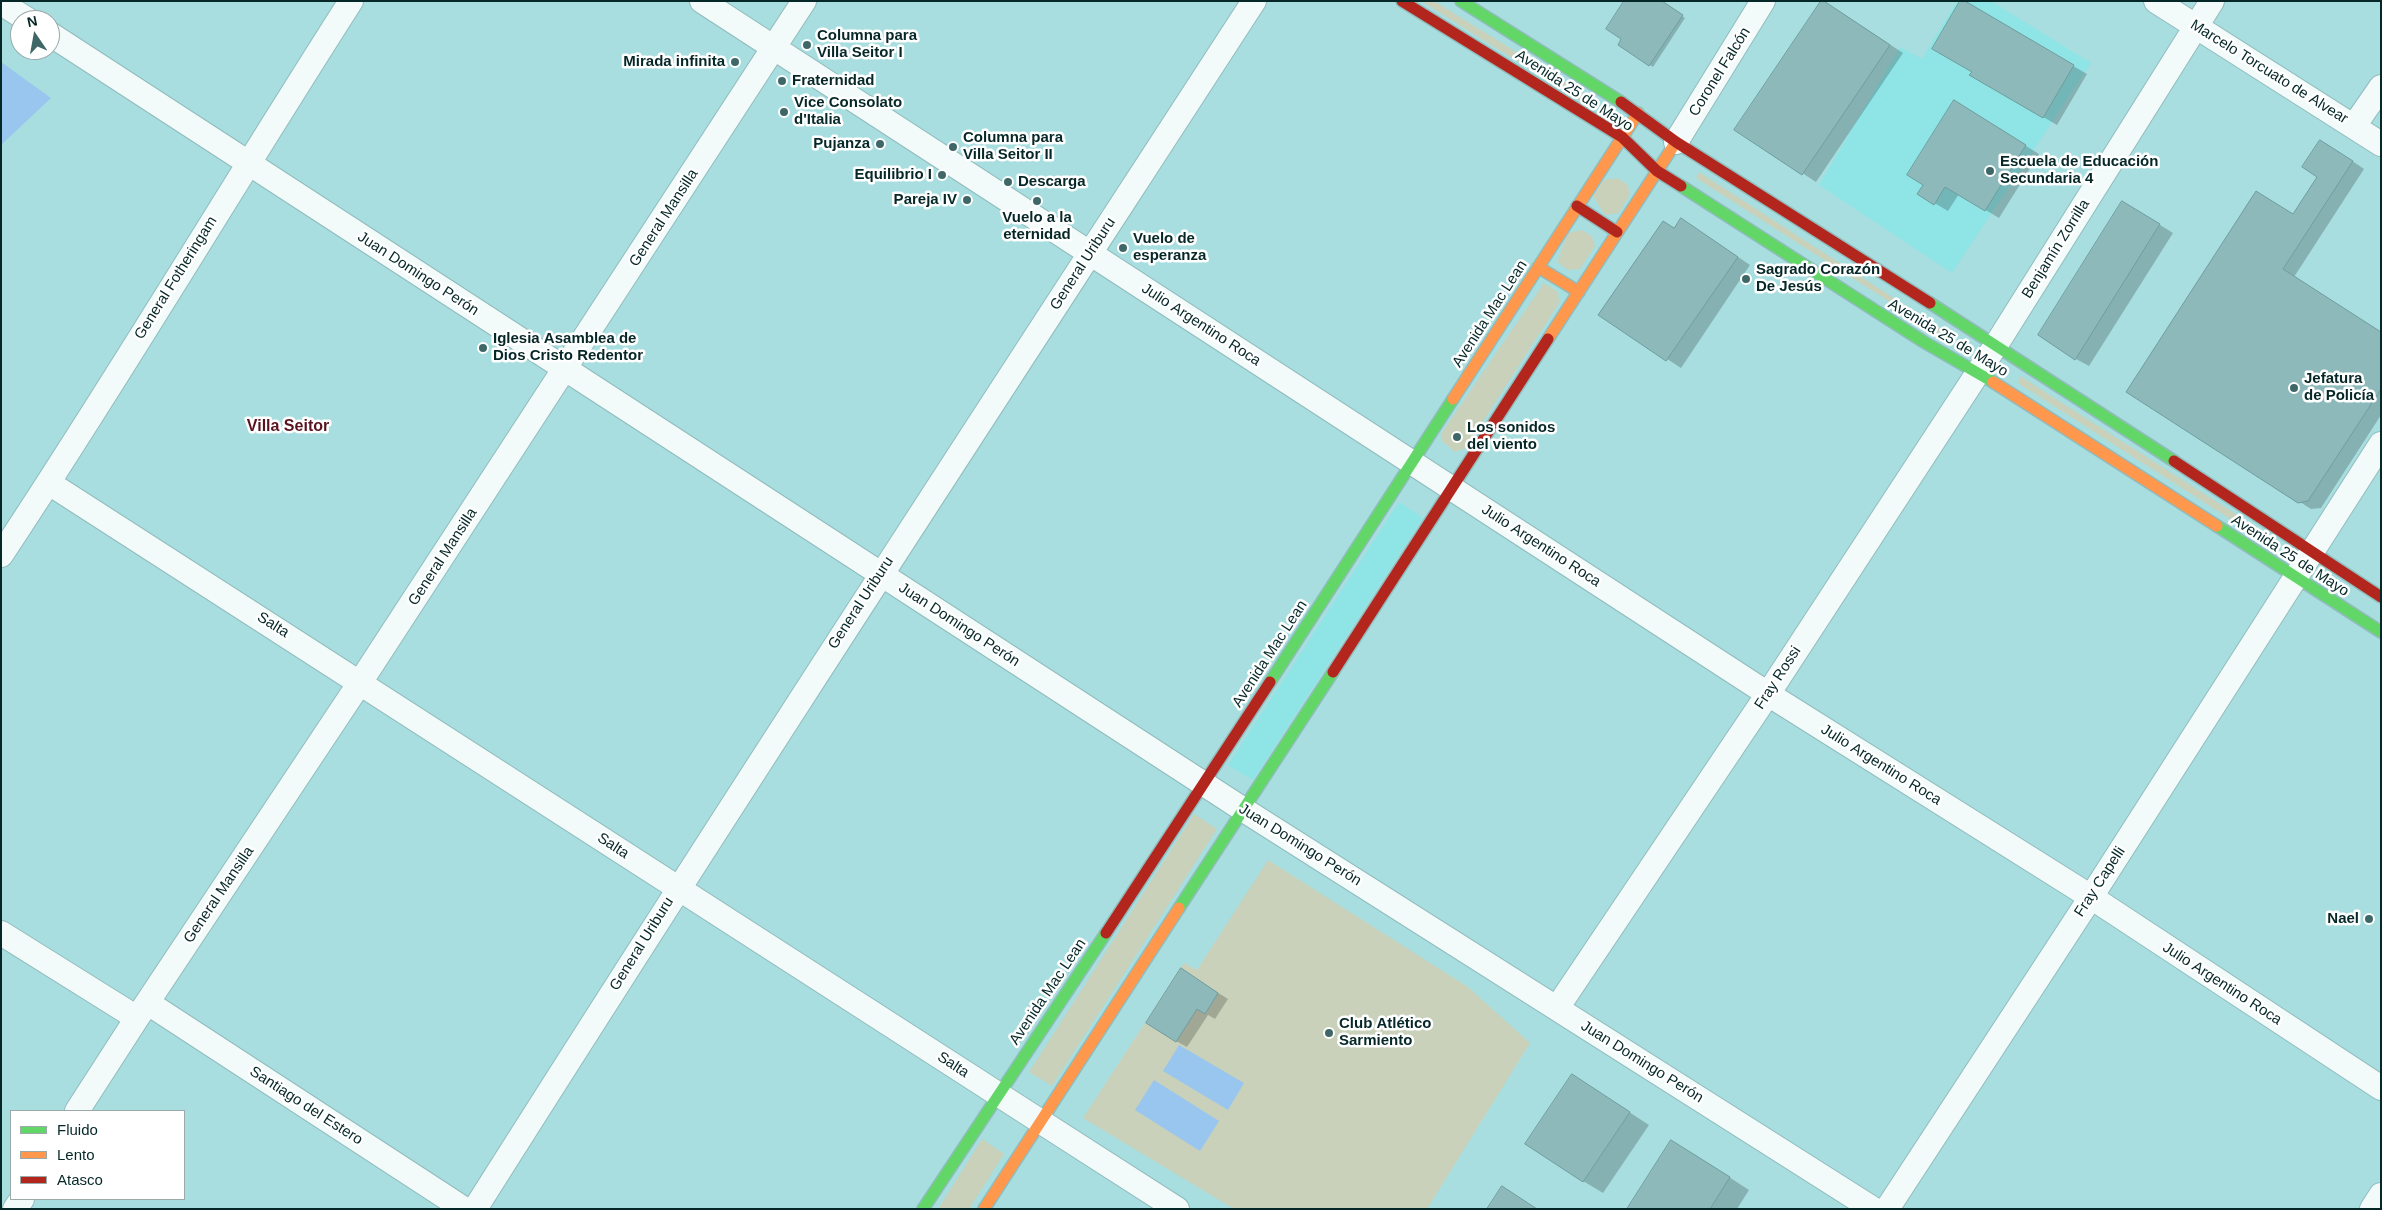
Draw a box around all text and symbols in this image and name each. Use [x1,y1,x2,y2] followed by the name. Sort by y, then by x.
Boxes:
[10,10,60,60] north arrow
[25,12,39,30] text: N
[2187,16,2351,128] street label: Marcelo Torcuato de Alvear
[1685,24,1755,120] street label: Coronel Falcón
[817,27,917,62] place label: Columna para Villa Seitor I
[801,39,813,51] marker: Columna para Villa Seitor I
[1512,46,1636,136] street label: Avenida 25 de Mayo
[623,53,725,71] place label: Mirada infinita
[729,56,741,68] marker: Mirada infinita
[792,72,875,90] place label: Fraternidad
[776,75,788,87] marker: Fraternidad
[794,94,902,129] place label: Vice Consolato d'Italia
[778,106,790,118] marker: Vice Consolato d'Italia
[963,129,1063,164] place label: Columna para Villa Seitor II
[813,135,870,153] place label: Pujanza
[874,138,886,150] marker: Pujanza
[947,141,959,153] marker: Columna para Villa Seitor II
[2000,153,2158,188] place label: Escuela de Educación Secundaria 4
[1984,165,1996,177] marker: Escuela de Educación Secundaria 4
[626,166,702,270] street label: General Mansilla
[855,166,932,184] place label: Equilibrio I
[936,169,948,181] marker: Equilibrio I
[1018,173,1086,191] place label: Descarga
[1002,176,1014,188] marker: Descarga
[894,191,957,209] place label: Pareja IV
[961,194,973,206] marker: Pareja IV
[1031,195,1043,207] marker: Vuelo a la eternidad
[2018,196,2094,302] street label: Benjamín Zorrilla
[1002,209,1072,244] place label: Vuelo a la eternidad
[131,213,221,343] street label: General Fotheringam
[1046,214,1120,314] street label: General Uriburu
[354,228,482,320] street label: Juan Domingo Perón
[1133,230,1206,265] place label: Vuelo de esperanza
[1117,242,1129,254] marker: Vuelo de esperanza
[1449,257,1531,371] street label: Avenida Mac Lean
[1756,261,1880,296] place label: Sagrado Corazón De Jesús
[1740,273,1752,285] marker: Sagrado Corazón De Jesús
[1138,280,1264,370] street label: Julio Argentino Roca
[1885,295,2011,381] street label: Avenida 25 de Mayo
[493,330,643,365] place label: Iglesia Asamblea de Dios Cristo Redentor
[477,342,489,354] marker: Iglesia Asamblea de Dios Cristo Redentor
[2304,370,2374,405] place label: Jefatura de Policía
[2288,382,2300,394] marker: Jefatura de Policía
[247,417,329,437] district label: Villa Seitor
[1467,419,1555,454] place label: Los sonidos del viento
[1451,431,1463,443] marker: Los sonidos del viento
[1478,501,1604,591] street label: Julio Argentino Roca
[405,505,481,609] street label: General Mansilla
[2228,511,2352,601] street label: Avenida 25 de Mayo
[824,553,898,653] street label: General Uriburu
[895,579,1023,671] street label: Juan Domingo Perón
[1229,597,1311,711] street label: Avenida Mac Lean
[254,608,292,642] street label: Salta
[1751,643,1805,713] street label: Fray Rossi
[1818,721,1944,809] street label: Julio Argentino Roca
[1235,800,1365,890] street label: Juan Domingo Perón
[594,829,632,863] street label: Salta
[180,843,258,947] street label: General Mansilla
[2071,844,2129,920] street label: Fray Capelli
[606,894,678,994] street label: General Uriburu
[2327,910,2359,928] place label: Nael
[2363,913,2375,925] marker: Nael
[1006,936,1090,1048] street label: Avenida Mac Lean
[2159,939,2285,1029] street label: Julio Argentino Roca
[1339,1015,1431,1050] place label: Club Atlético Sarmiento
[1577,1017,1707,1107] street label: Juan Domingo Perón
[1323,1027,1335,1039] marker: Club Atlético Sarmiento
[934,1048,972,1082] street label: Salta
[246,1063,366,1149] street label: Santiago del Estero
[10,1110,185,1200] legend
[57,1121,98,1138] text: Fluido
[57,1146,95,1163] text: Lento
[57,1171,103,1188] text: Atasco

